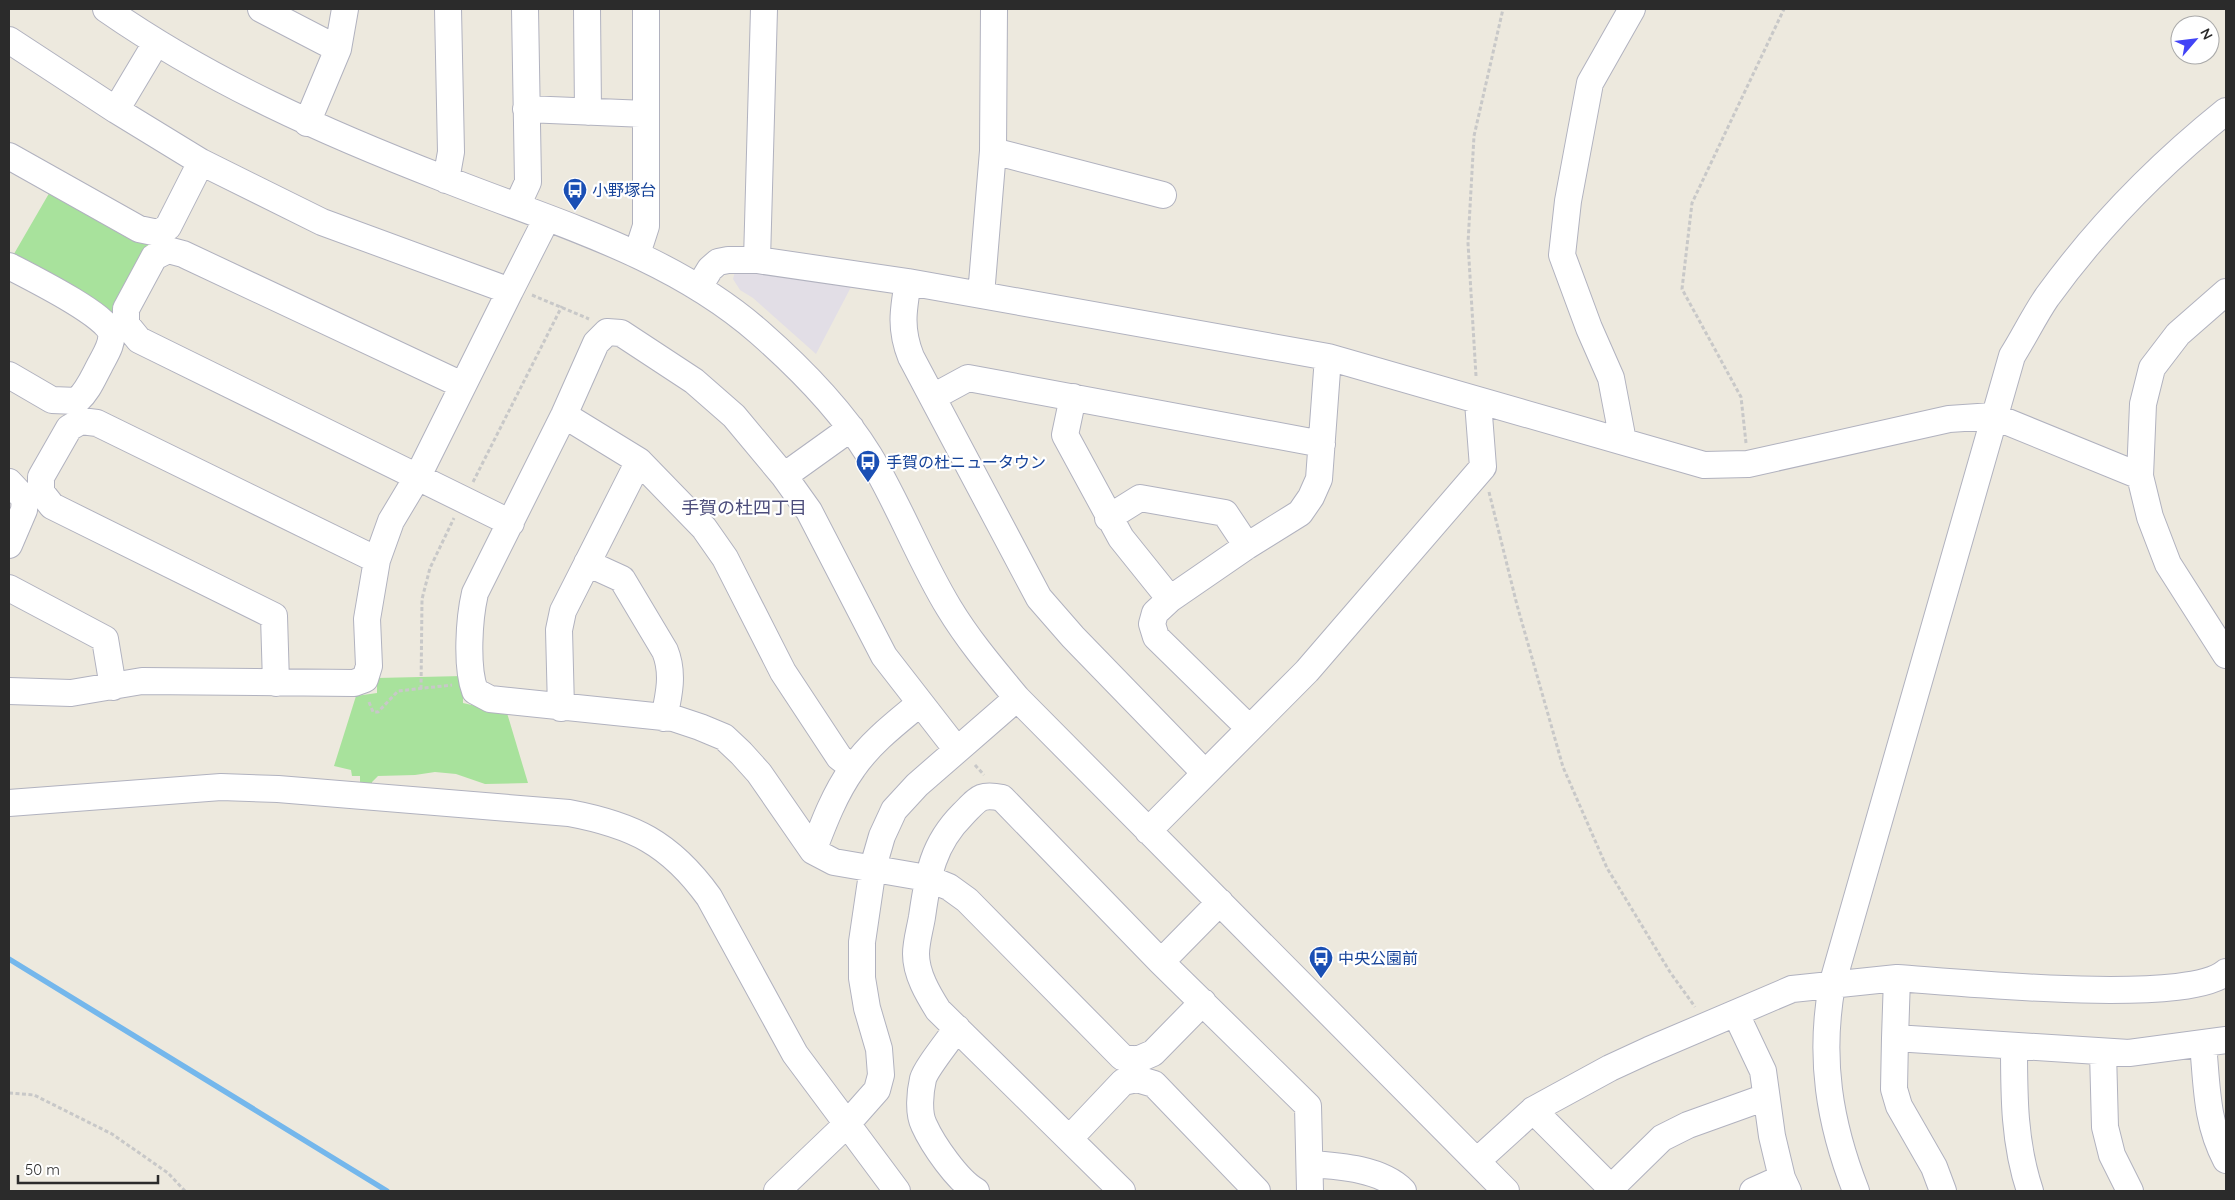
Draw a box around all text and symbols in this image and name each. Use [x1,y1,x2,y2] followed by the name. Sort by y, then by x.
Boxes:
[2170,15,2220,65] north arrow
[2196,25,2217,43] text: N
[562,177,588,211] bus stop icon: 小野塚台
[592,180,656,200] place label: 小野塚台
[855,449,881,483] bus stop icon: 手賀の杜ニュータウン
[886,452,1046,472] place label: 手賀の杜ニュータウン
[681,496,807,519] district label: 手賀の杜四丁目
[1308,945,1334,979] bus stop icon: 中央公園前
[1338,948,1418,968] place label: 中央公園前
[18,1152,158,1184] scale bar
[25,1160,60,1179] text: 50 m

